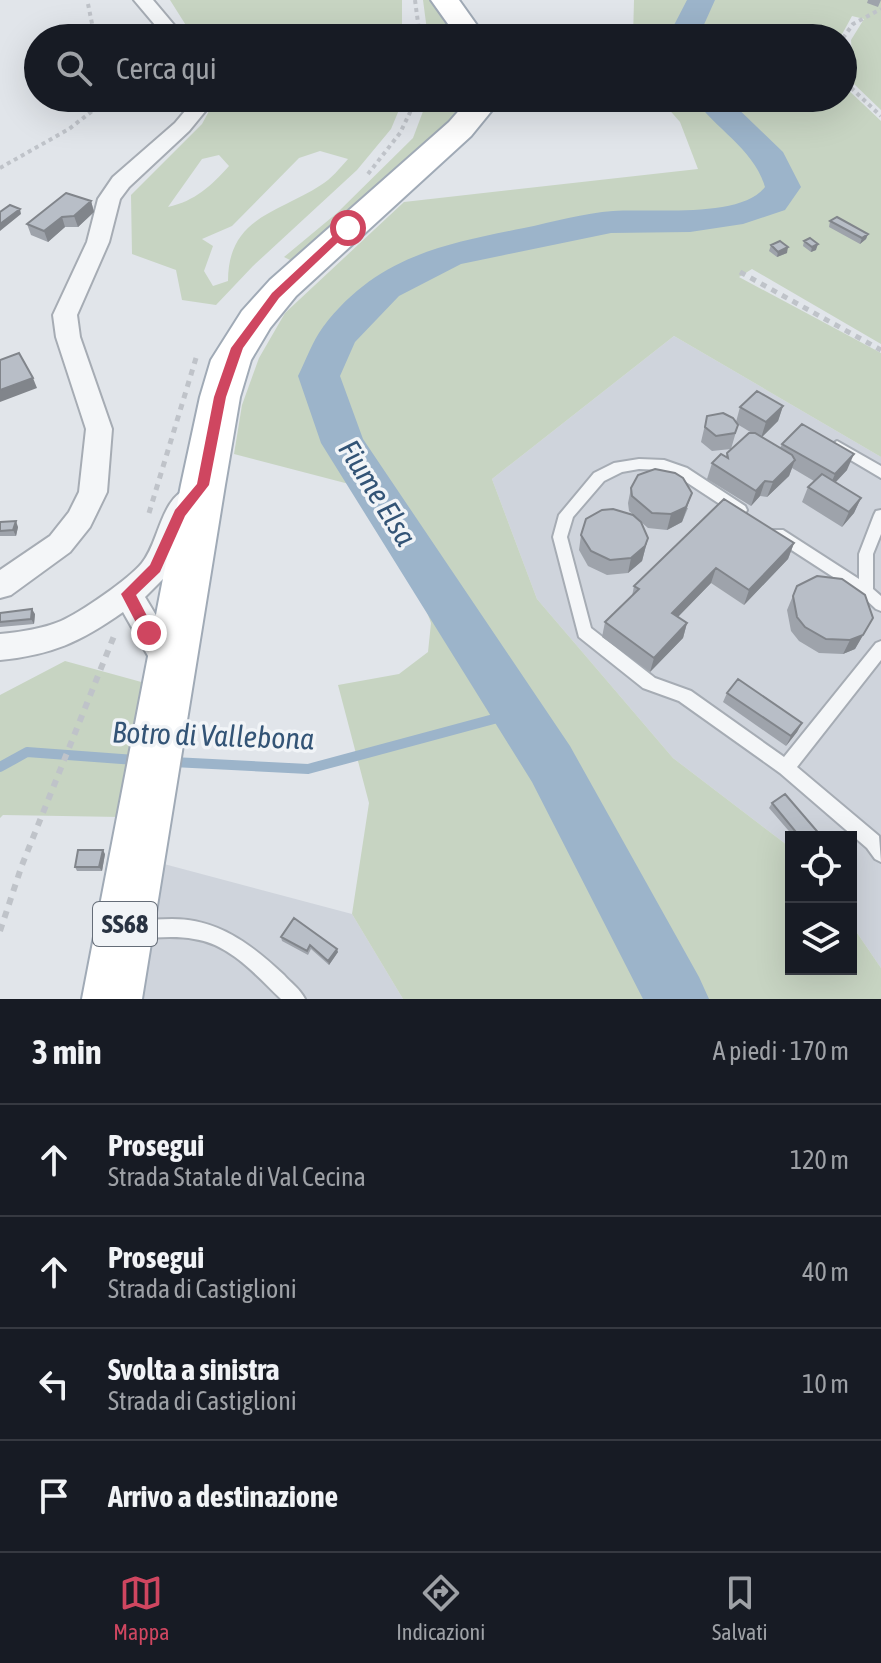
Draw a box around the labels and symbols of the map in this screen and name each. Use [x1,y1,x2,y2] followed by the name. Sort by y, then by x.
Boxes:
[330,210,366,246] route start
[332,433,424,552] water label: Fiume Elsa
[131,615,167,651] route end
[112,714,315,756] water label: Botro di Vallebona
[93,902,157,946] road number: SS68

